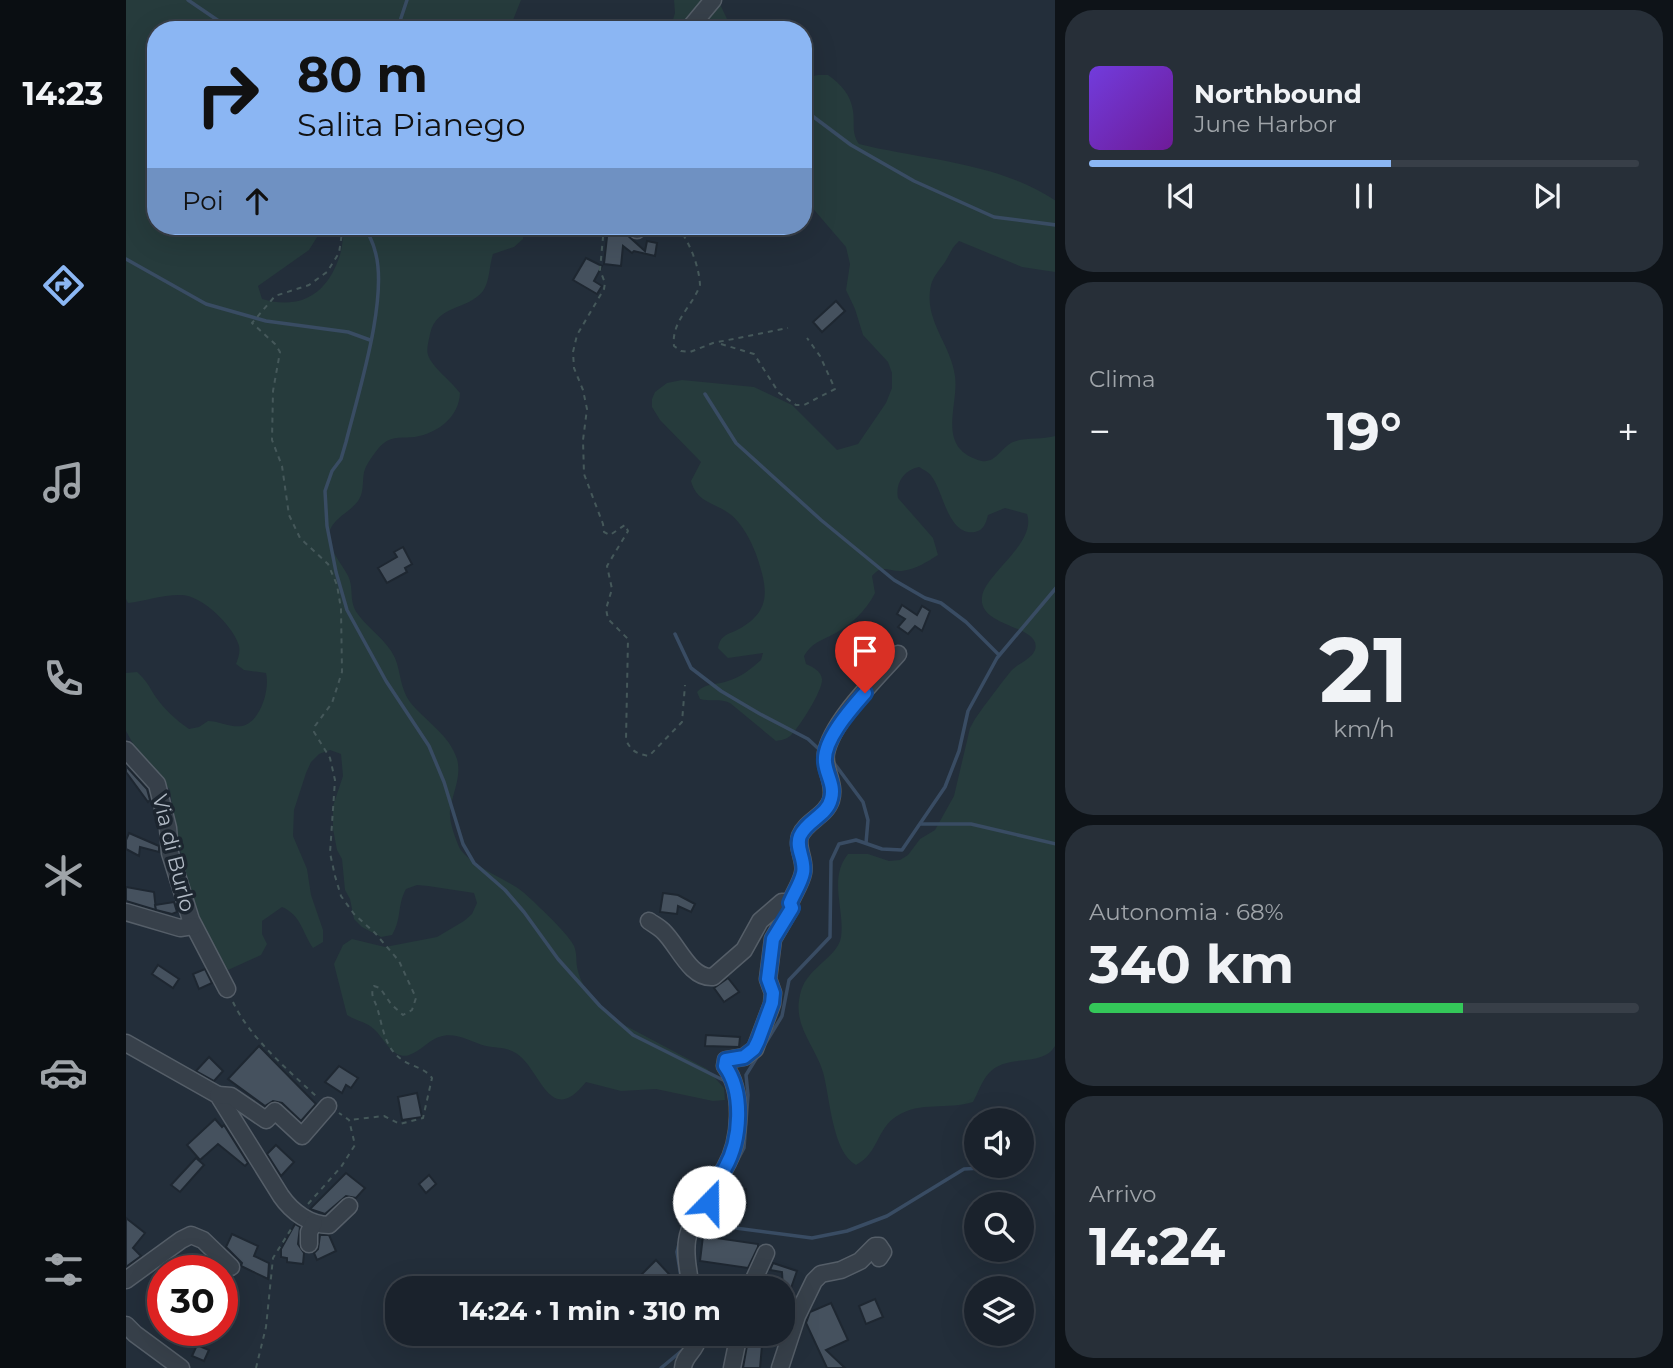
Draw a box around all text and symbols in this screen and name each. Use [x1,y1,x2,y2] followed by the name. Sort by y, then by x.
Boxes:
[297,45,428,104] text: 80 m
[182,49,273,140] icon: right
[22,74,104,113] text: 14:23
[1194,78,1362,110] text: Northbound
[297,105,526,144] text: Salita Pianego
[1194,110,1337,138] text: June Harbor
[1162,177,1200,215] icon: previous
[1345,177,1383,215] icon: pause
[1528,177,1566,215] icon: next
[238,182,276,220] icon: ahead
[182,185,224,217] text: Poi
[39,261,88,310] icon: directions
[1089,365,1156,393] text: Clima
[1326,400,1402,463] text: 19°
[1089,408,1111,455] text: −
[1617,408,1639,455] text: +
[39,458,88,507] icon: music
[1319,614,1409,725] text: 21
[835,621,895,693] pin
[846,632,884,670] icon: arrive
[39,654,88,703] icon: phone
[1333,715,1395,743] text: km/h
[147,792,201,914] street label: Via di Burlo
[39,851,88,900] icon: climate
[1089,898,1284,926] text: Autonomia · 68%
[1089,933,1294,996] text: 340 km
[39,1048,88,1097] icon: car
[964,1108,1034,1346] map controls
[964,1108,1034,1178] button: sound
[672,1165,746,1239] position arrow
[1089,1180,1156,1208] text: Arrivo
[964,1192,1034,1262] button: search
[1089,1215,1225,1278] text: 14:24
[39,1245,88,1294] icon: filters
[147,1255,238,1346] speed limit sign: 30
[964,1276,1034,1346] button: layers
[459,1295,721,1327] text: 14:24 · 1 min · 310 m

